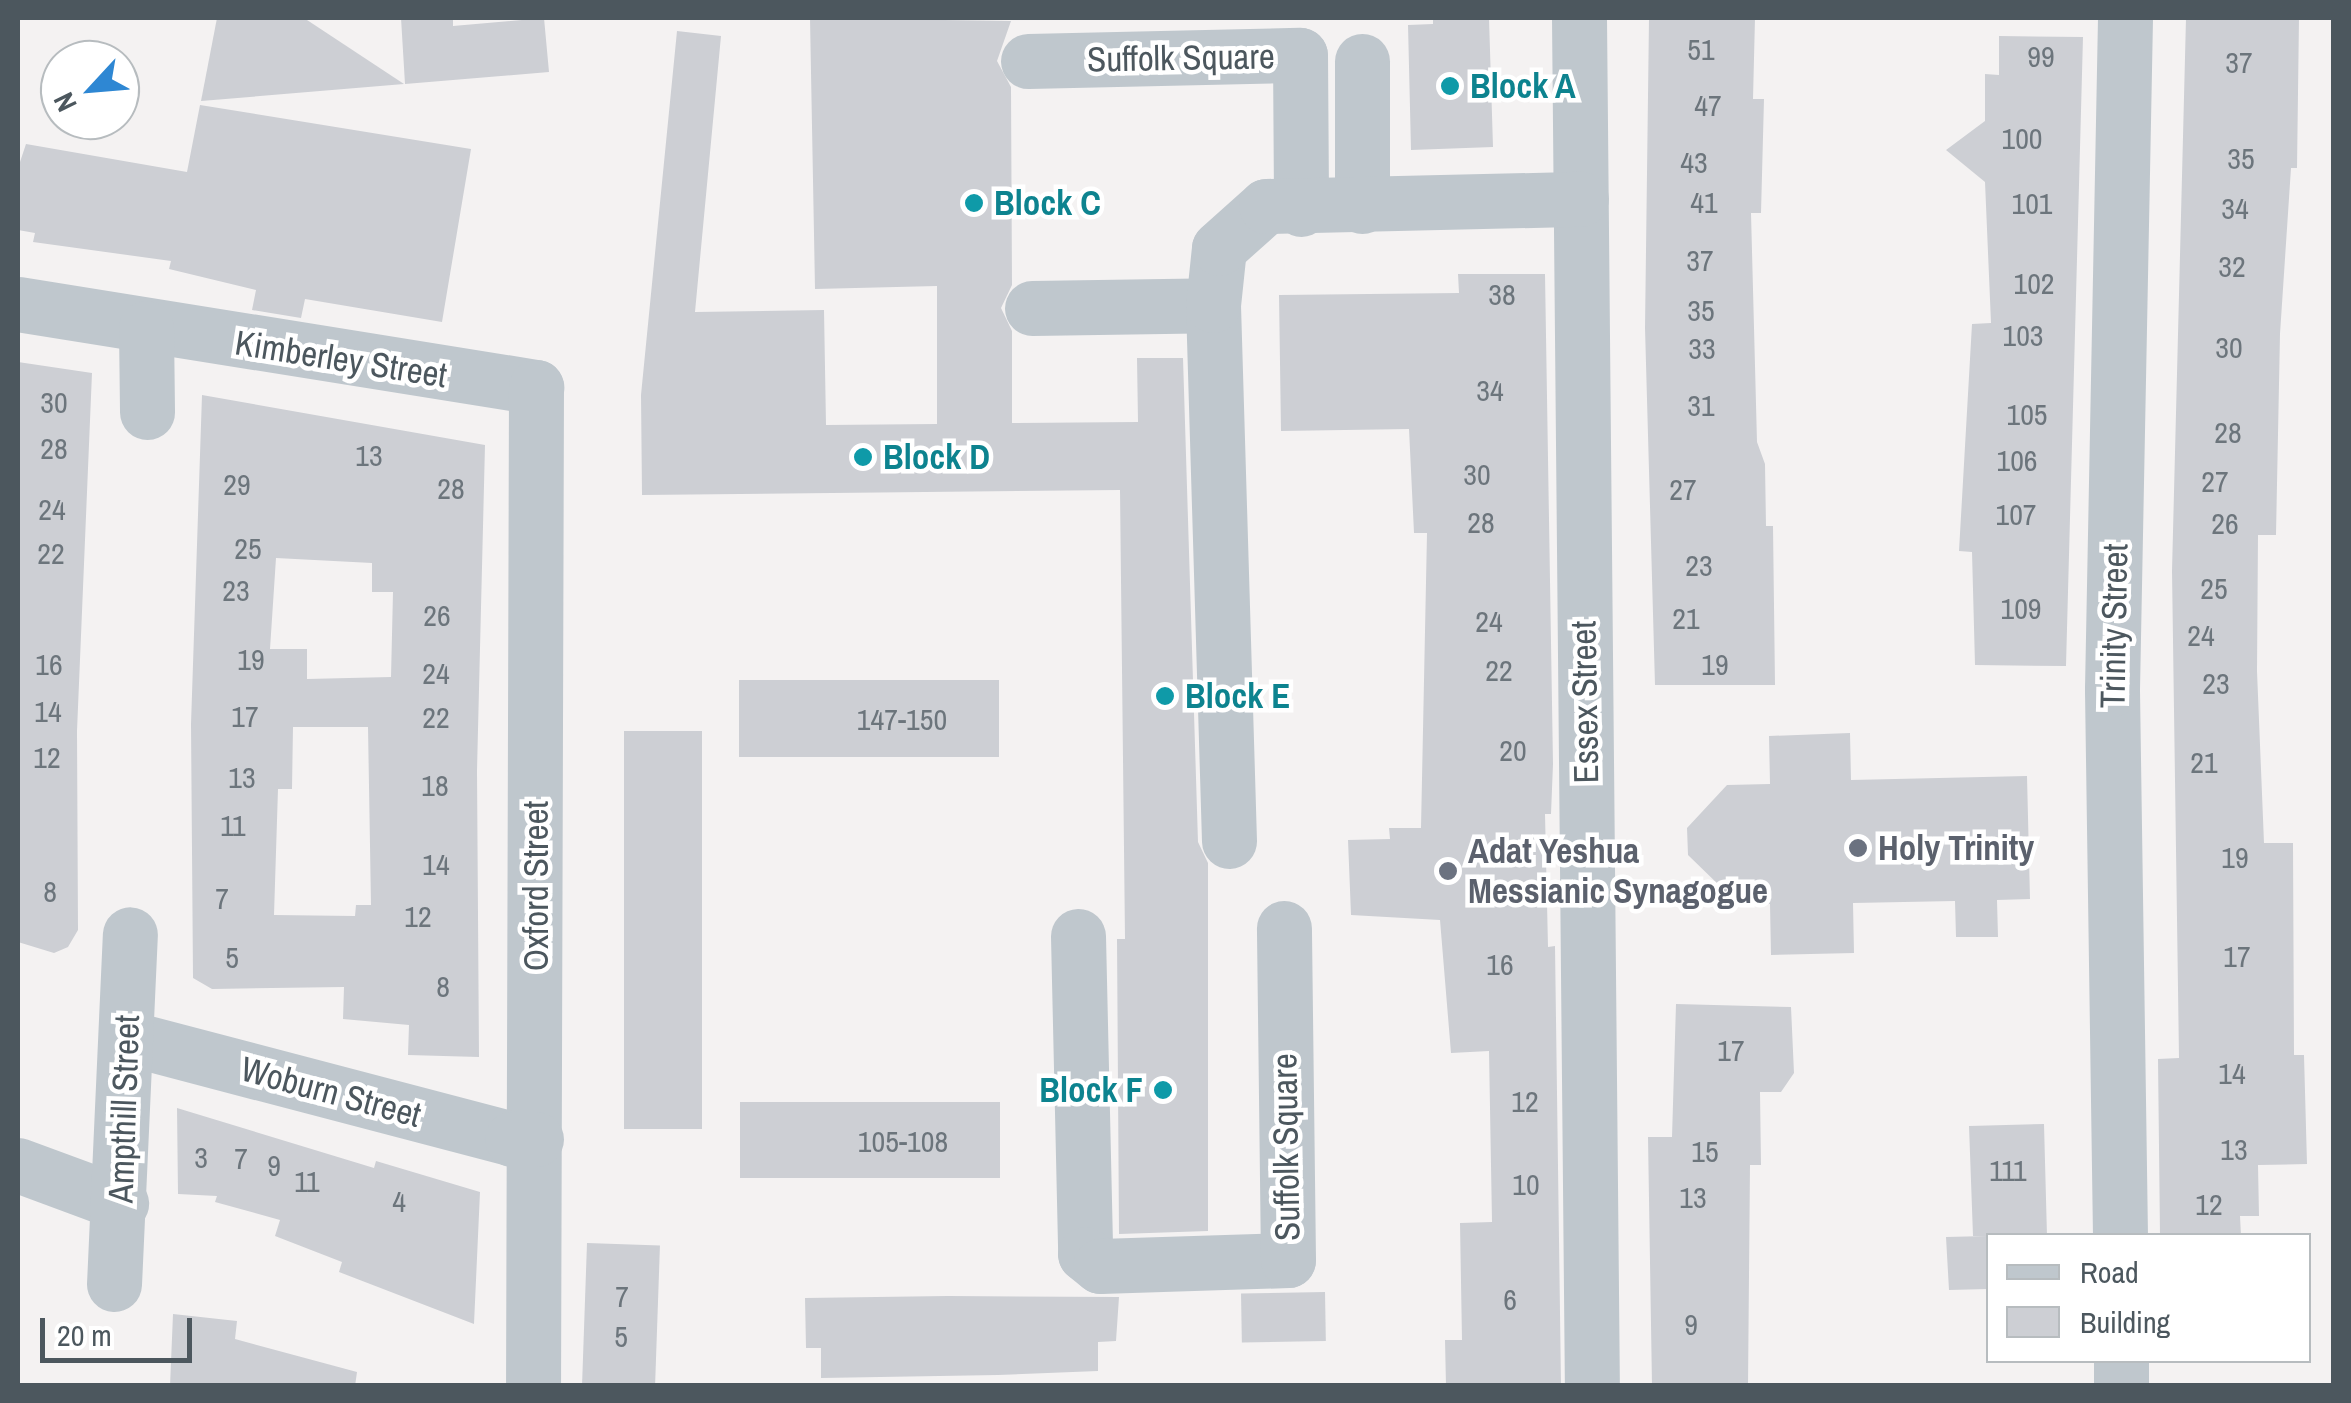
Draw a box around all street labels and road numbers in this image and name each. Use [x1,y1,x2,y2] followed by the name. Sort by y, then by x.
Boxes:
[1087,35,1275,81] street label: Suffolk Square
[232,322,450,396] street label: Kimberley Street
[2092,543,2136,709] street label: Trinity Street
[1563,620,1607,784] street label: Essex Street
[515,801,557,971] street label: Oxford Street
[100,1014,148,1204] street label: Ampthill Street
[236,1048,426,1136] street label: Woburn Street
[1263,1053,1309,1241] street label: Suffolk Square

